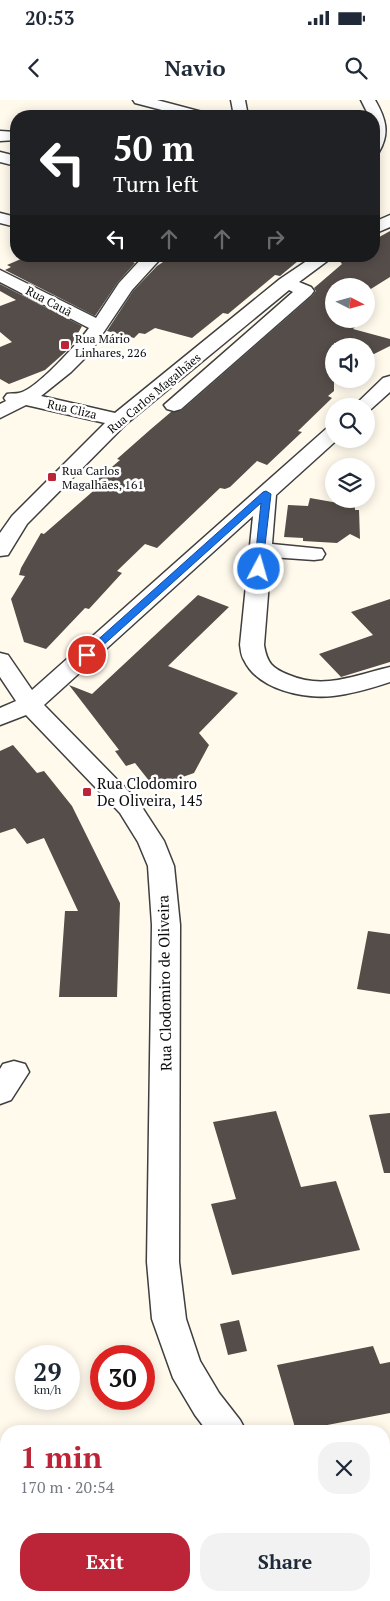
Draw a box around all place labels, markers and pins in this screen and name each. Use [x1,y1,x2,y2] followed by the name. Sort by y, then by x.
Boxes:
[75,331,147,360] place label: Rua Mário Linhares, 226
[59,339,71,351] marker: Rua Mário Linhares, 226
[62,463,144,492] place label: Rua Carlos Magalhães, 161
[46,471,58,483] marker: Rua Carlos Magalhães, 161
[66,634,108,676] pin
[97,773,203,810] place label: Rua Clodomiro De Oliveira, 145
[81,786,93,798] marker: Rua Clodomiro De Oliveira, 145

